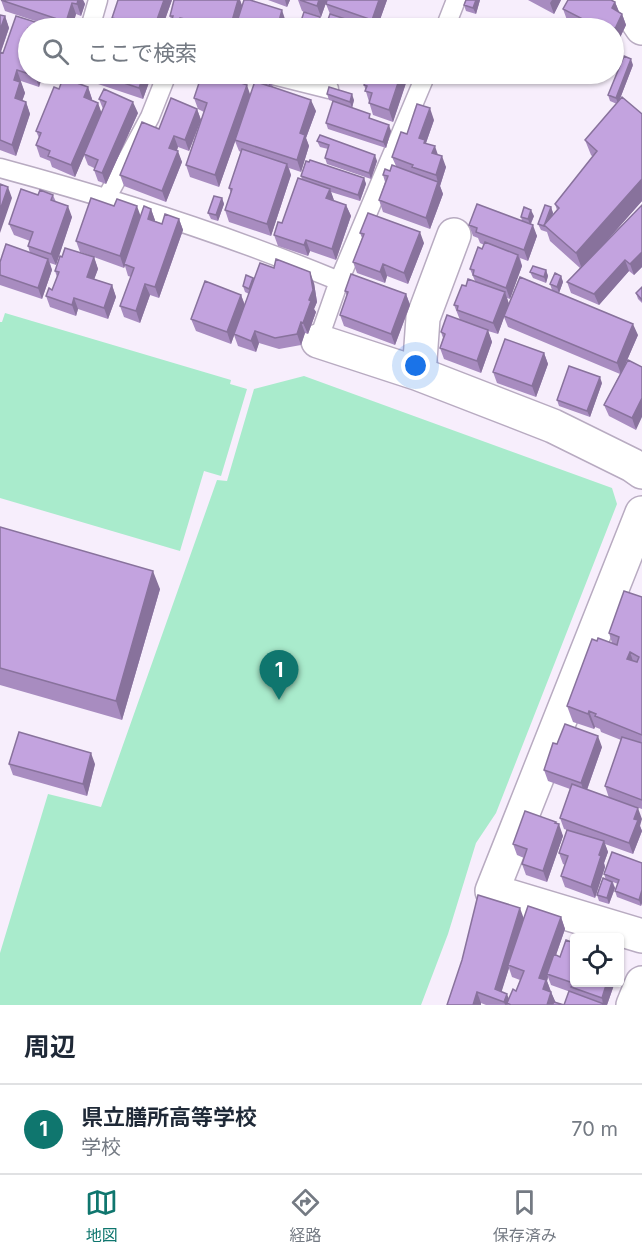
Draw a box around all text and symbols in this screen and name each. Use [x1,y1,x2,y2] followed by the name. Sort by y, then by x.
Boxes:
[18,18,624,84] search box
[39,35,72,68] icon: search
[87,40,197,66] text: ここで検索
[401,351,430,380] your location
[260,650,298,700] pin: 1
[570,933,624,987] map controls
[570,933,624,987] button: locate
[24,1031,76,1062] text: 周辺
[81,1104,257,1130] text: 県立膳所高等学校
[39,1117,48,1141] text: 1
[571,1117,618,1141] text: 70 m
[81,1135,121,1159] text: 学校
[85,1186,118,1246] tab: 地図
[289,1186,322,1246] tab: 経路
[493,1186,557,1246] tab: 保存済み

